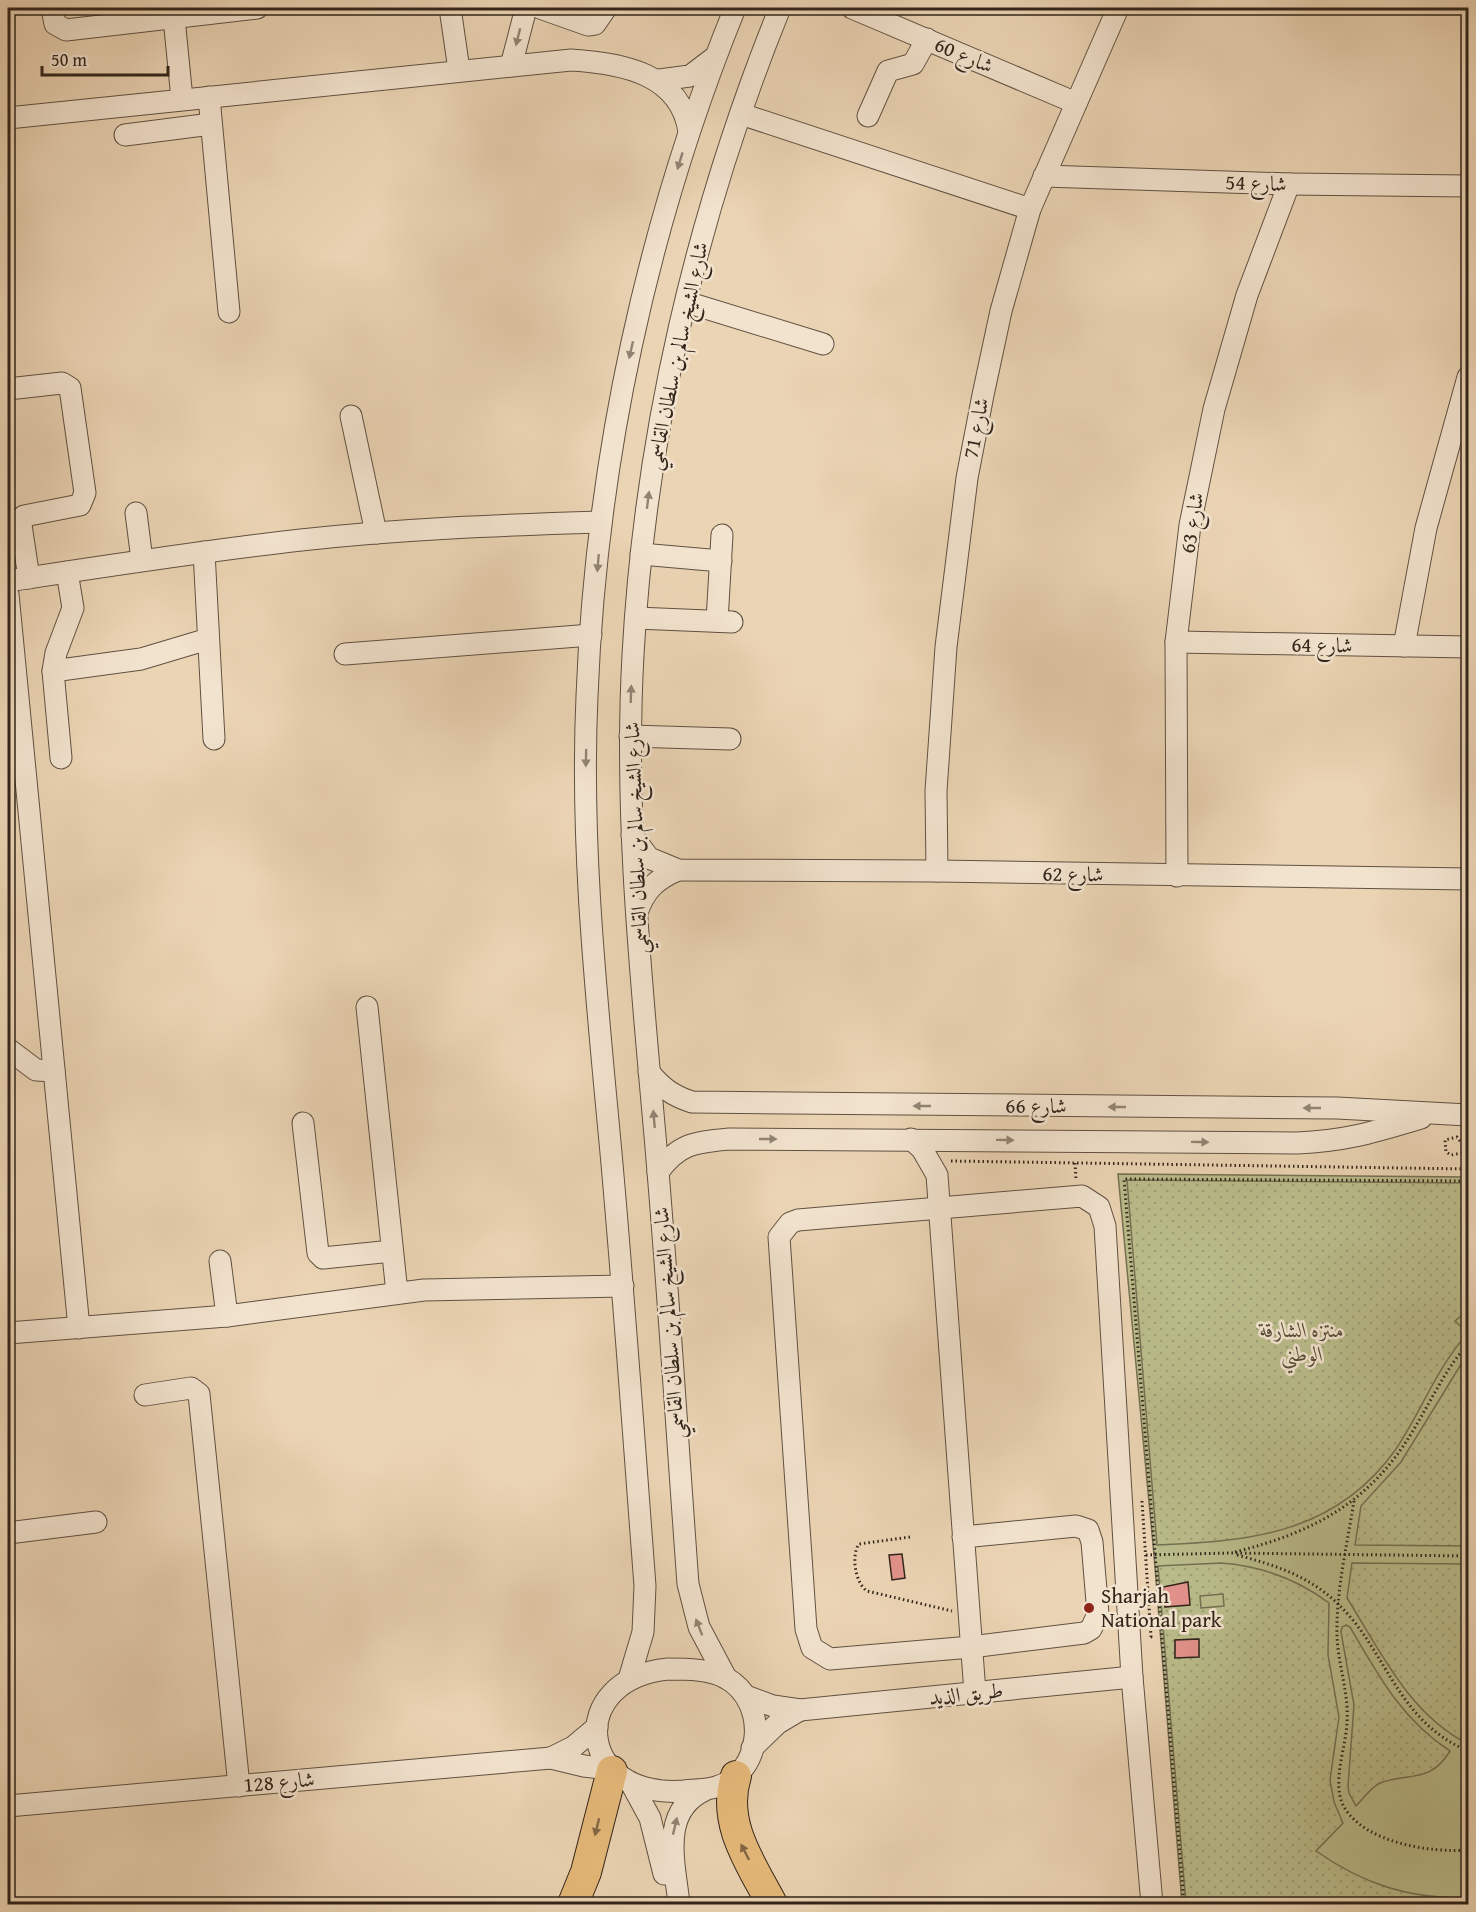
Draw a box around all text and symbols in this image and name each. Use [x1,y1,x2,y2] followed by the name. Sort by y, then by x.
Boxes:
[513,27,523,46] one-way arrow
[929,28,998,84] street label: شارع 60
[42,39,168,77] scale bar
[51,46,87,73] text: 50 m
[675,152,684,170] one-way arrow
[1225,166,1287,202] street label: شارع 54
[637,239,721,474] street label: شارع الشيخ سالم بن سلطان القاسمي
[625,341,635,359] one-way arrow
[954,395,1000,462] street label: شارع 71
[1171,490,1215,556] street label: شارع 63
[643,491,653,510] one-way arrow
[593,554,603,573] one-way arrow
[1291,628,1353,664] street label: شارع 64
[627,685,636,704] one-way arrow
[616,721,660,955] street label: شارع الشيخ سالم بن سلطان القاسمي
[581,748,591,767] one-way arrow
[1042,857,1104,893] street label: شارع 62
[1005,1090,1067,1124] street label: شارع 66
[912,1101,931,1111] one-way arrow
[1107,1102,1126,1112] one-way arrow
[1302,1103,1321,1113] one-way arrow
[649,1110,658,1129] one-way arrow
[758,1134,777,1144] one-way arrow
[995,1135,1014,1145] one-way arrow
[1190,1137,1209,1147] one-way arrow
[645,1206,697,1440] street label: شارع الشيخ سالم بن سلطان القاسمي
[1258,1314,1344,1374] park label: منتزه الشارقة الوطني
[1101,1580,1222,1635] place label: Sharjah National park
[1082,1601,1096,1615] marker: Sharjah National park
[694,1617,704,1635] one-way arrow
[927,1674,1005,1713] street label: طريق الذيد
[242,1763,316,1803] street label: شارع 128
[671,1816,680,1835] one-way arrow
[592,1818,602,1836] one-way arrow
[741,1844,750,1861] one-way arrow

